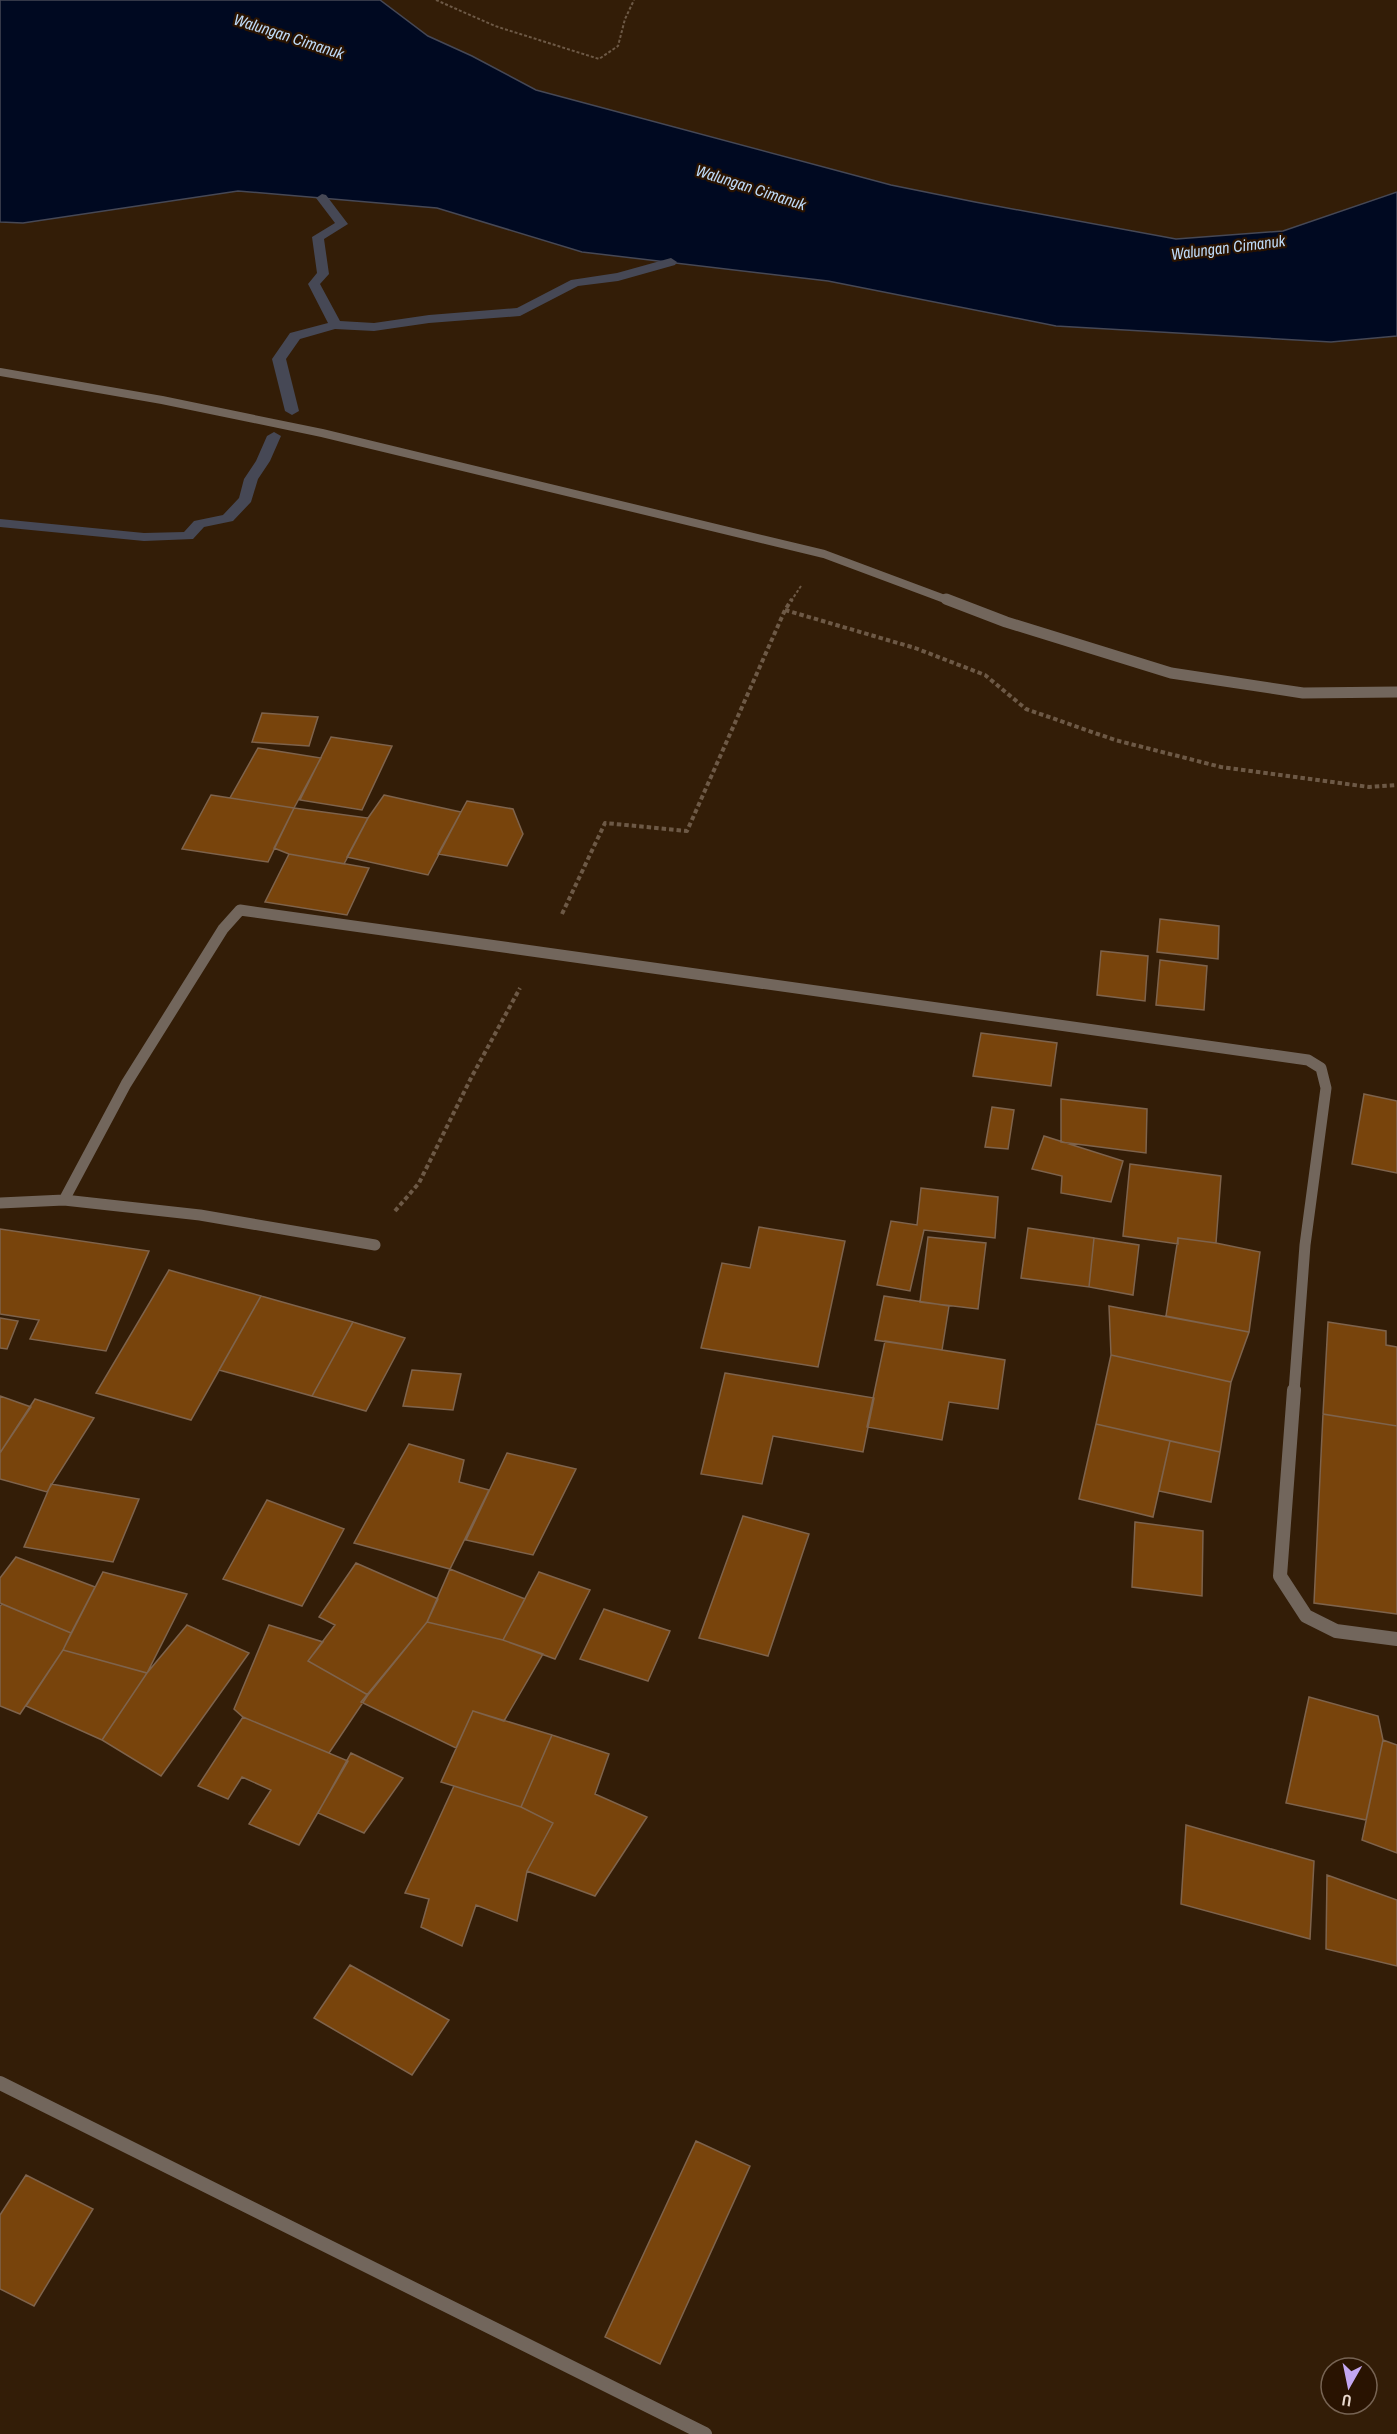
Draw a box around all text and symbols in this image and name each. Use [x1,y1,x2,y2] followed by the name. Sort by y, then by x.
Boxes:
[231,8,347,64] water label: Walungan Cimanuk
[693,159,809,215] water label: Walungan Cimanuk
[1170,229,1287,265] water label: Walungan Cimanuk
[1319,2356,1379,2416] north arrow
[1340,2389,1353,2412] text: U

